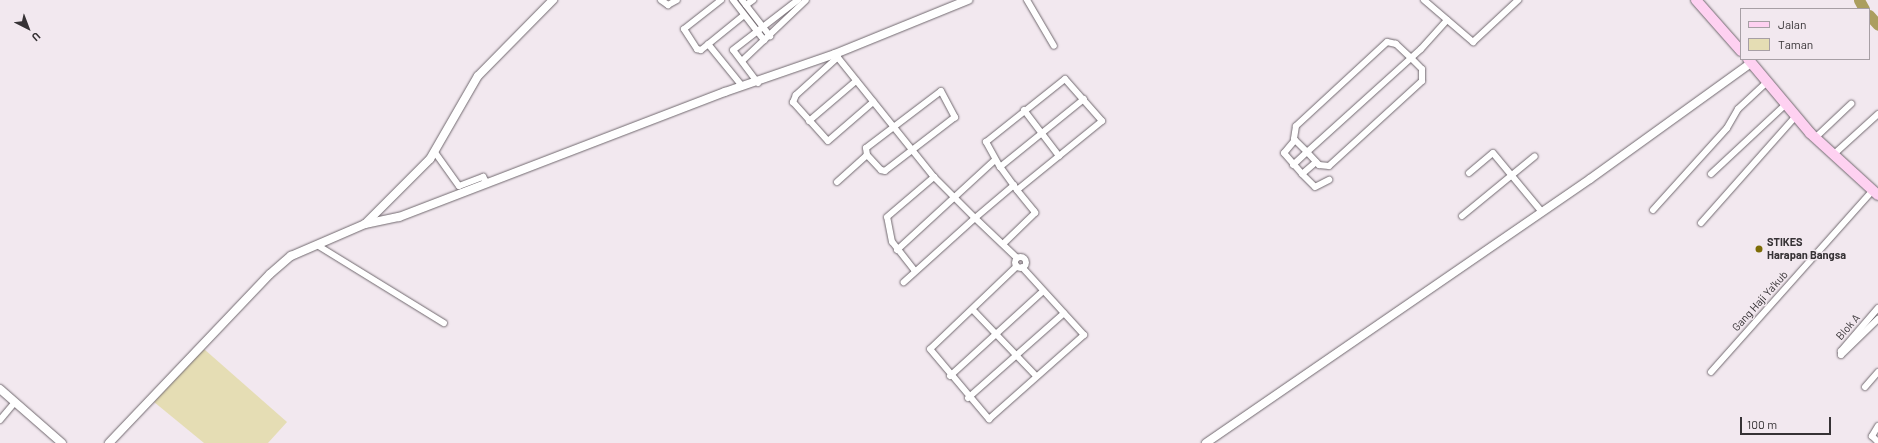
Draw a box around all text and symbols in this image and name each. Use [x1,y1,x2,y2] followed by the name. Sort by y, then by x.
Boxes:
[8,8,48,48] north arrow
[1740,8,1870,60] legend
[1778,17,1806,31] text: Jalan
[29,30,43,44] text: U
[1778,37,1813,51] text: Taman
[1767,236,1846,262] place label: STIKES Harapan Bangsa
[1754,244,1764,254] marker: STIKES Harapan Bangsa
[1729,268,1791,334] street label: Gang Haji Ya'kub
[1833,311,1863,343] street label: Blok A
[1742,409,1833,435] scale bar
[1747,417,1777,431] text: 100 m

